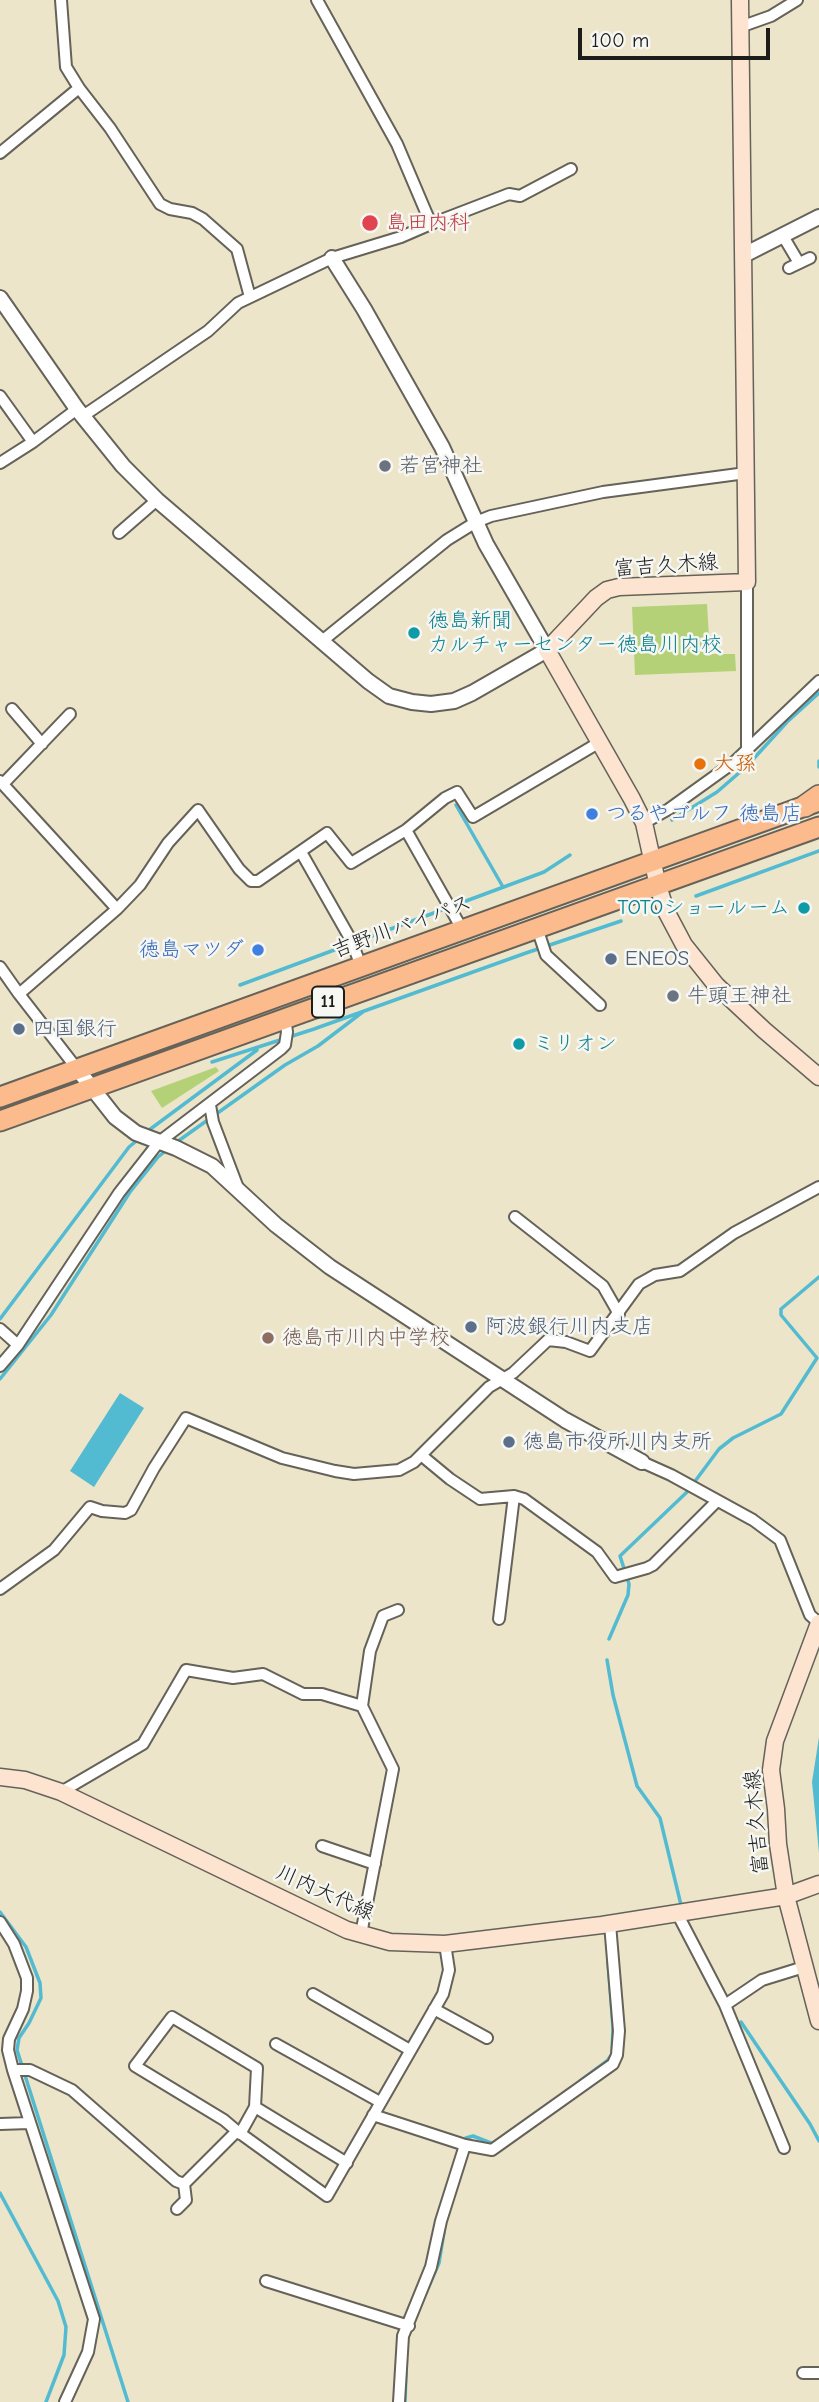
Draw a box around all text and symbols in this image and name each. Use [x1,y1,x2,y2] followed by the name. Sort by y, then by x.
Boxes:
[581,14,774,58] scale bar
[591,28,649,52] text: 100 m
[386,210,470,236] place label: 島田内科
[360,213,380,233] marker: 島田内科
[399,453,483,479] place label: 若宮神社
[377,458,393,474] marker: 若宮神社
[613,550,719,582] street label: 富吉久木線
[428,608,722,658] place label: 徳島新聞 カルチャーセンター徳島川内校
[406,625,422,641] marker: 徳島新聞 カルチャーセンター徳島川内校
[714,751,756,777] place label: 大孫
[692,756,708,772] marker: 大孫
[606,801,802,827] place label: つるやゴルフ 徳島店
[584,806,600,822] marker: つるやゴルフ 徳島店
[329,890,475,964] street label: 吉野川バイパス
[618,895,790,921] place label: TOTOショールーム
[796,900,812,916] marker: TOTOショールーム
[139,937,244,963] place label: 徳島マツダ
[250,942,266,958] marker: 徳島マツダ
[625,946,689,972] place label: ENEOS
[603,951,619,967] marker: ENEOS
[687,983,792,1009] place label: 牛頭王神社
[312,986,344,1018] road number: 11
[665,988,681,1004] marker: 牛頭王神社
[33,1016,117,1042] place label: 四国銀行
[11,1021,27,1037] marker: 四国銀行
[533,1031,617,1057] place label: ミリオン
[511,1036,527,1052] marker: ミリオン
[485,1314,653,1340] place label: 阿波銀行川内支店
[463,1319,479,1335] marker: 阿波銀行川内支店
[282,1325,450,1351] place label: 徳島市川内中学校
[260,1330,276,1346] marker: 徳島市川内中学校
[523,1429,712,1455] place label: 徳島市役所川内支所
[501,1434,517,1450] marker: 徳島市役所川内支所
[740,1769,774,1875] street label: 富吉久木線
[272,1860,378,1926] street label: 川内大代線

